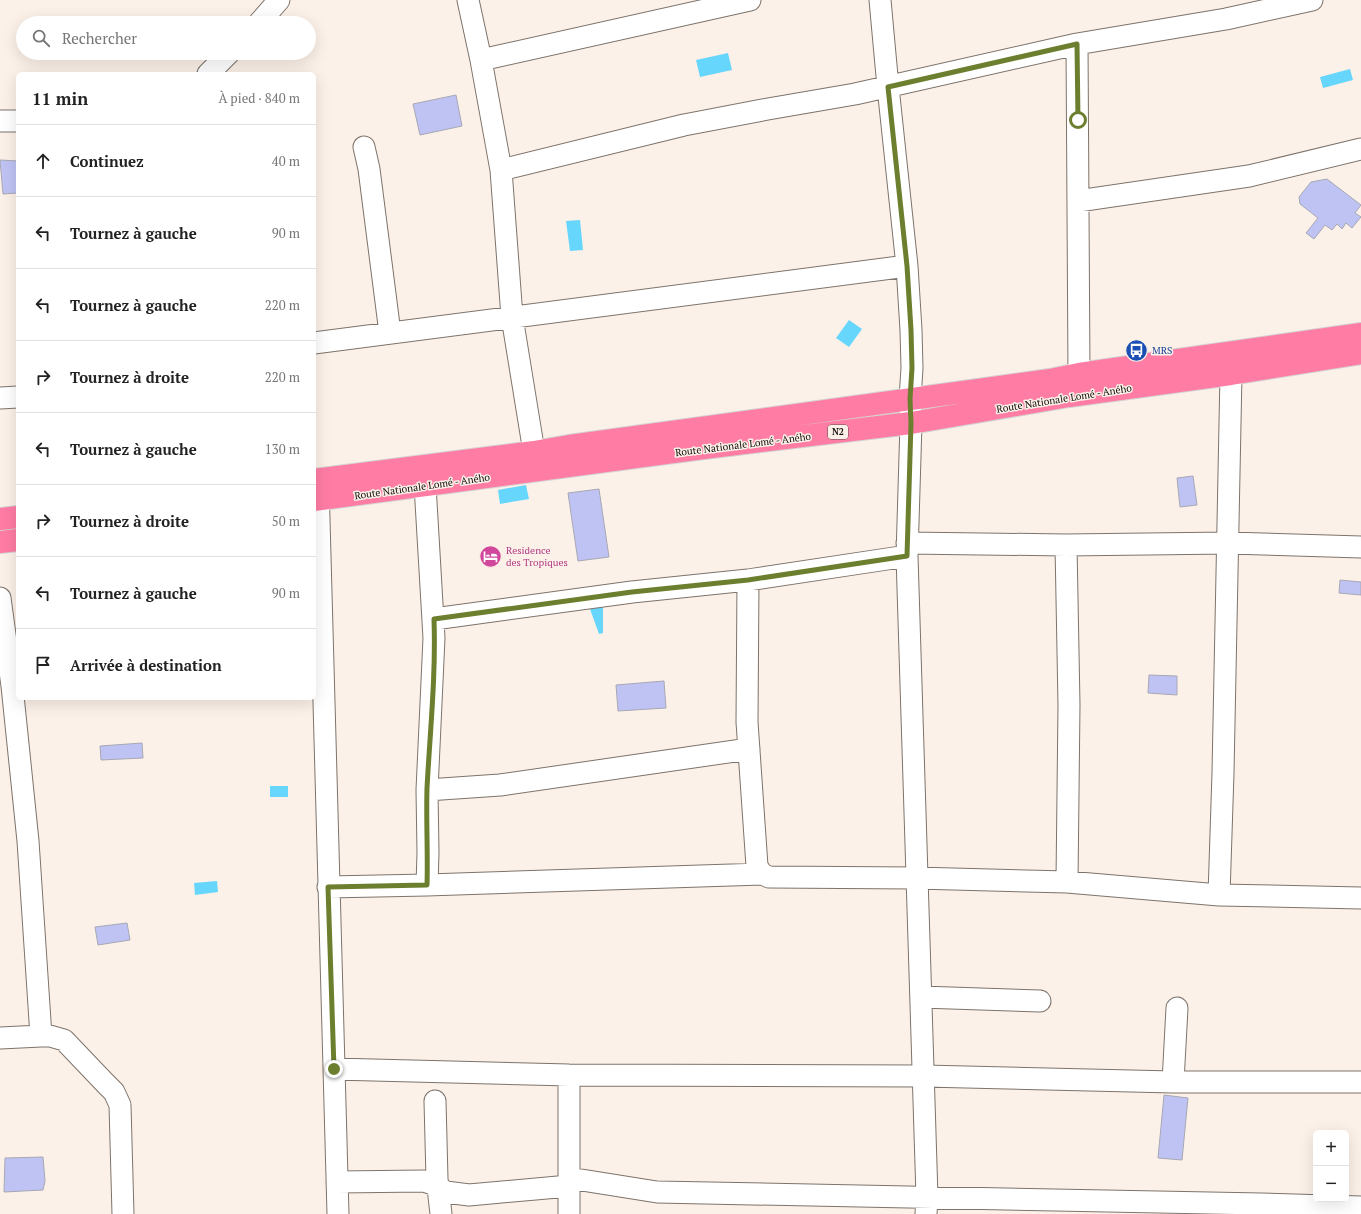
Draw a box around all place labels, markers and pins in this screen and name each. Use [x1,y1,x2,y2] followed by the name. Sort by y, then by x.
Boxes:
[1123,337,1149,363] bus stop icon: MRS
[1152,344,1172,357] place label: MRS
[478,543,504,569] hotel icon: Residence des Tropiques
[506,544,568,569] place label: Residence des Tropiques

